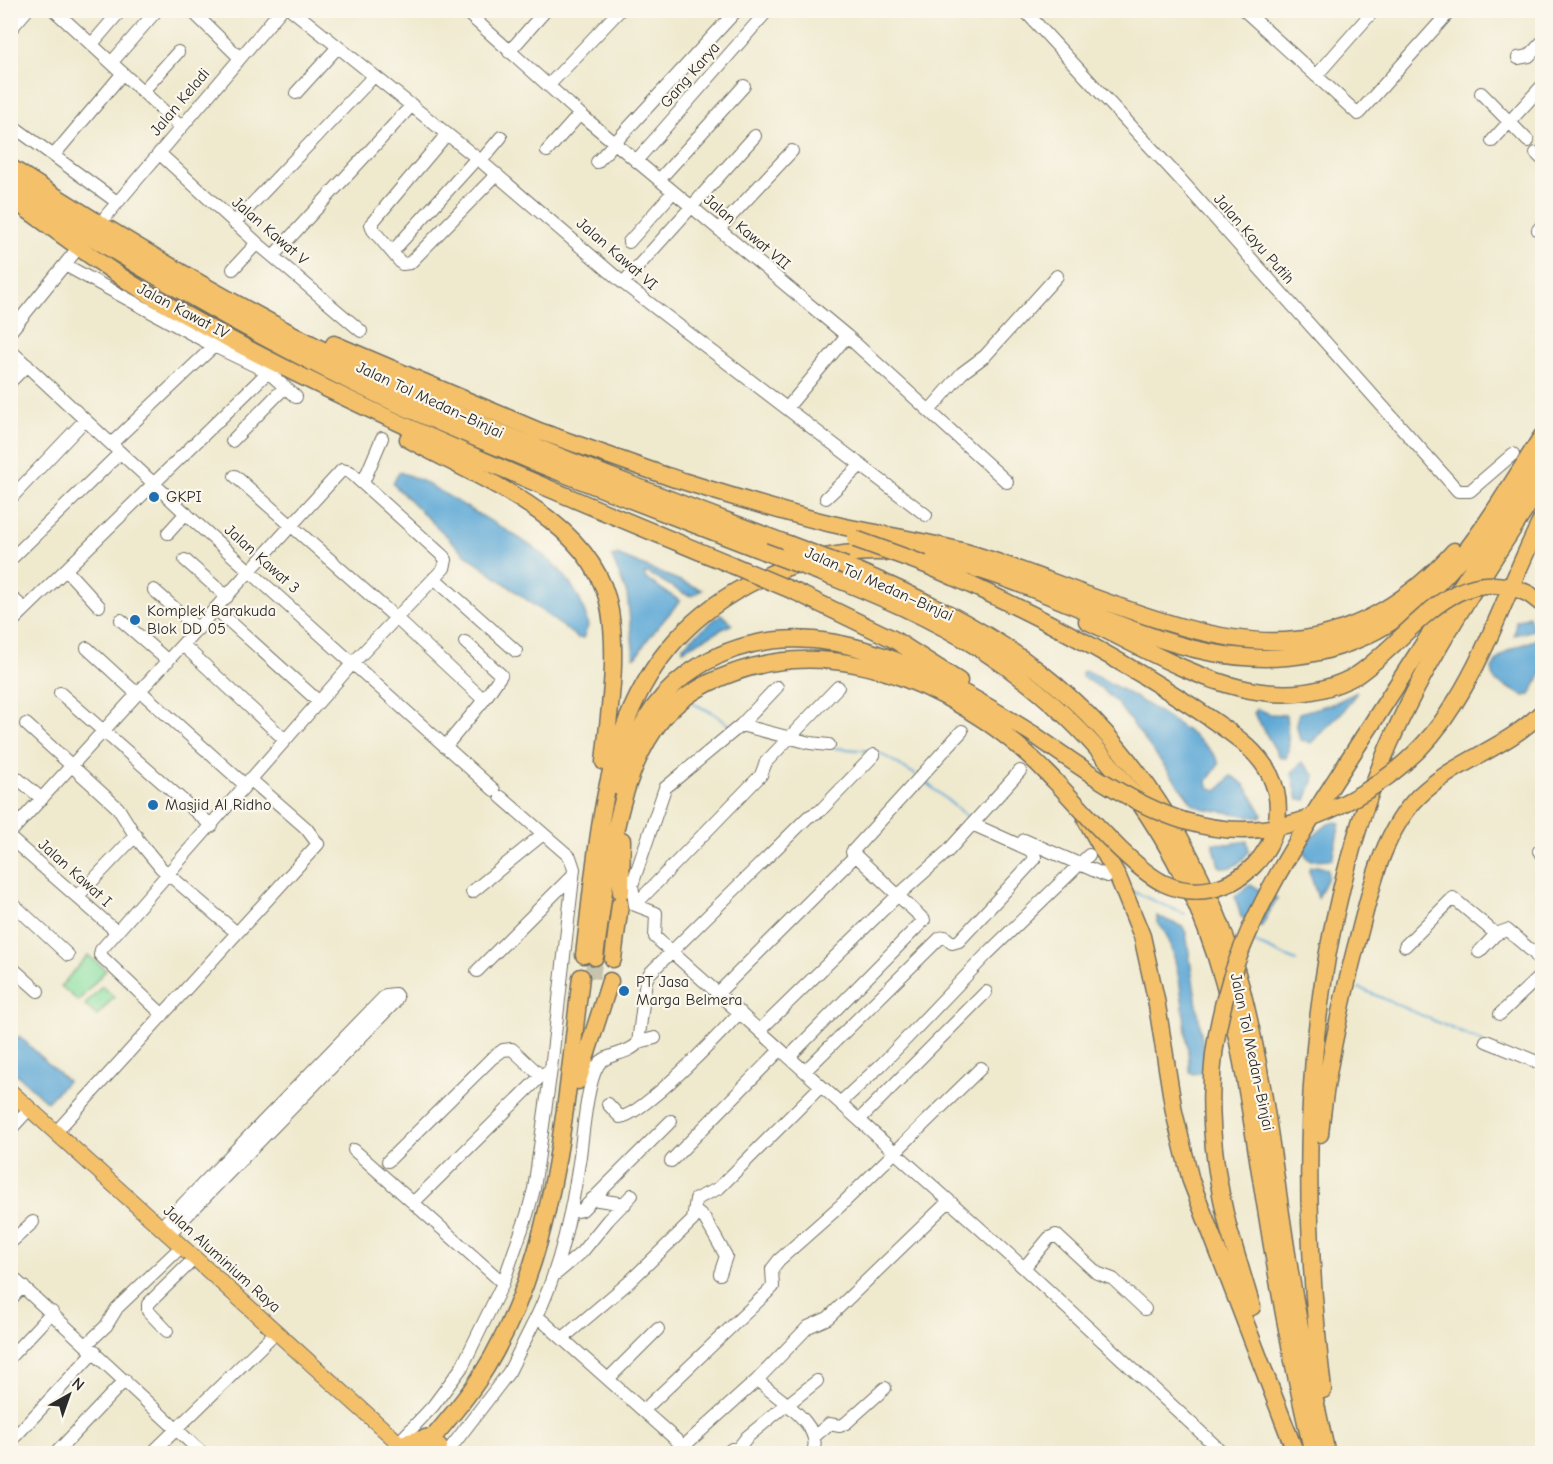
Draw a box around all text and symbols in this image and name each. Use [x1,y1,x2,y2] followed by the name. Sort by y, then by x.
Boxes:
[657,38,723,112] street label: Gang Karya
[147,65,213,139] street label: Jalan Keladi
[1210,190,1298,288] street label: Jalan Kayu Putih
[700,191,794,273] street label: Jalan Kawat VII
[228,193,312,269] street label: Jalan Kawat V
[573,214,661,294] street label: Jalan Kawat VI
[134,279,232,343] street label: Jalan Kawat IV
[354,358,506,442] street label: Jalan Tol Medan–Binjai
[166,488,202,506] place label: GKPI
[147,490,161,504] marker: GKPI
[221,521,303,597] street label: Jalan Kawat 3
[802,543,956,625] street label: Jalan Tol Medan–Binjai
[147,602,276,638] place label: Komplek Barakuda Blok DD 05
[128,613,142,627] marker: Komplek Barakuda Blok DD 05
[165,796,271,814] place label: Masjid Al Ridho
[146,798,160,812] marker: Masjid Al Ridho
[35,835,115,911] street label: Jalan Kawat I
[1227,972,1277,1132] street label: Jalan Tol Medan–Binjai
[636,973,743,1009] place label: PT Jasa Marga Belmera
[617,984,631,998] marker: PT Jasa Marga Belmera
[160,1202,284,1316] street label: Jalan Aluminium Raya
[39,1365,99,1425] north arrow
[68,1374,88,1395] text: N

